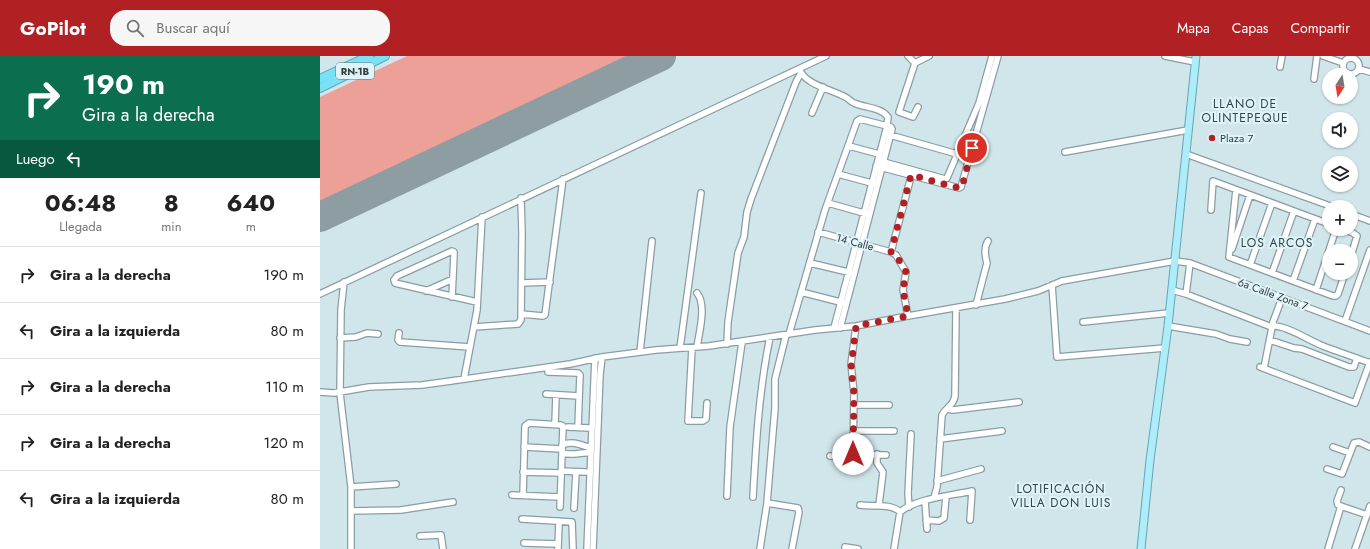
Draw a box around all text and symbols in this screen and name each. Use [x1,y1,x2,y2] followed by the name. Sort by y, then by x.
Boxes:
[110,10,390,46] search box
[20,15,86,42] text: GoPilot
[124,17,146,39] icon: search
[156,17,230,39] text: Buscar aquí
[1177,18,1210,38] text: Mapa
[1232,18,1269,38] text: Capas
[1291,18,1350,38] text: Compartir
[336,63,374,79] road number: RN-1B
[82,64,165,105] text: 190 m
[1322,68,1358,104] north arrow
[1322,68,1358,280] map controls
[16,72,68,124] icon: right
[1201,95,1289,127] district label: LLANO DE OLINTEPEQUE
[82,102,215,128] text: Gira a la derecha
[1322,112,1358,148] button: sound
[1220,130,1253,146] place label: Plaza 7
[955,131,989,165] pin
[1207,133,1217,143] marker: Plaza 7
[961,137,983,159] icon: arrive
[16,148,55,170] text: Luego
[63,148,85,170] icon: left
[1322,156,1358,192] button: layers
[45,185,116,220] text: 06:48
[164,185,179,220] text: 8
[226,185,275,220] text: 640
[1322,200,1358,236] button: +
[59,217,102,236] text: Llegada
[161,217,182,236] text: min
[246,217,256,236] text: m
[834,229,876,255] street label: 14 Calle
[1241,234,1313,252] district label: LOS ARCOS
[1322,244,1358,280] button: −
[16,264,38,286] icon: right
[50,264,171,286] text: Gira a la derecha
[263,264,304,286] text: 190 m
[1236,274,1311,314] street label: 6a Calle Zona 7
[16,320,38,342] icon: left
[50,320,180,342] text: Gira a la izquierda
[271,320,304,342] text: 80 m
[16,376,38,398] icon: right
[50,376,171,398] text: Gira a la derecha
[265,376,304,398] text: 110 m
[16,432,38,454] icon: right
[50,432,171,454] text: Gira a la derecha
[264,432,304,454] text: 120 m
[832,433,874,475] position arrow
[1011,480,1111,512] district label: LOTIFICACIÓN VILLA DON LUIS
[16,488,38,510] icon: left
[50,488,180,510] text: Gira a la izquierda
[271,488,304,510] text: 80 m

